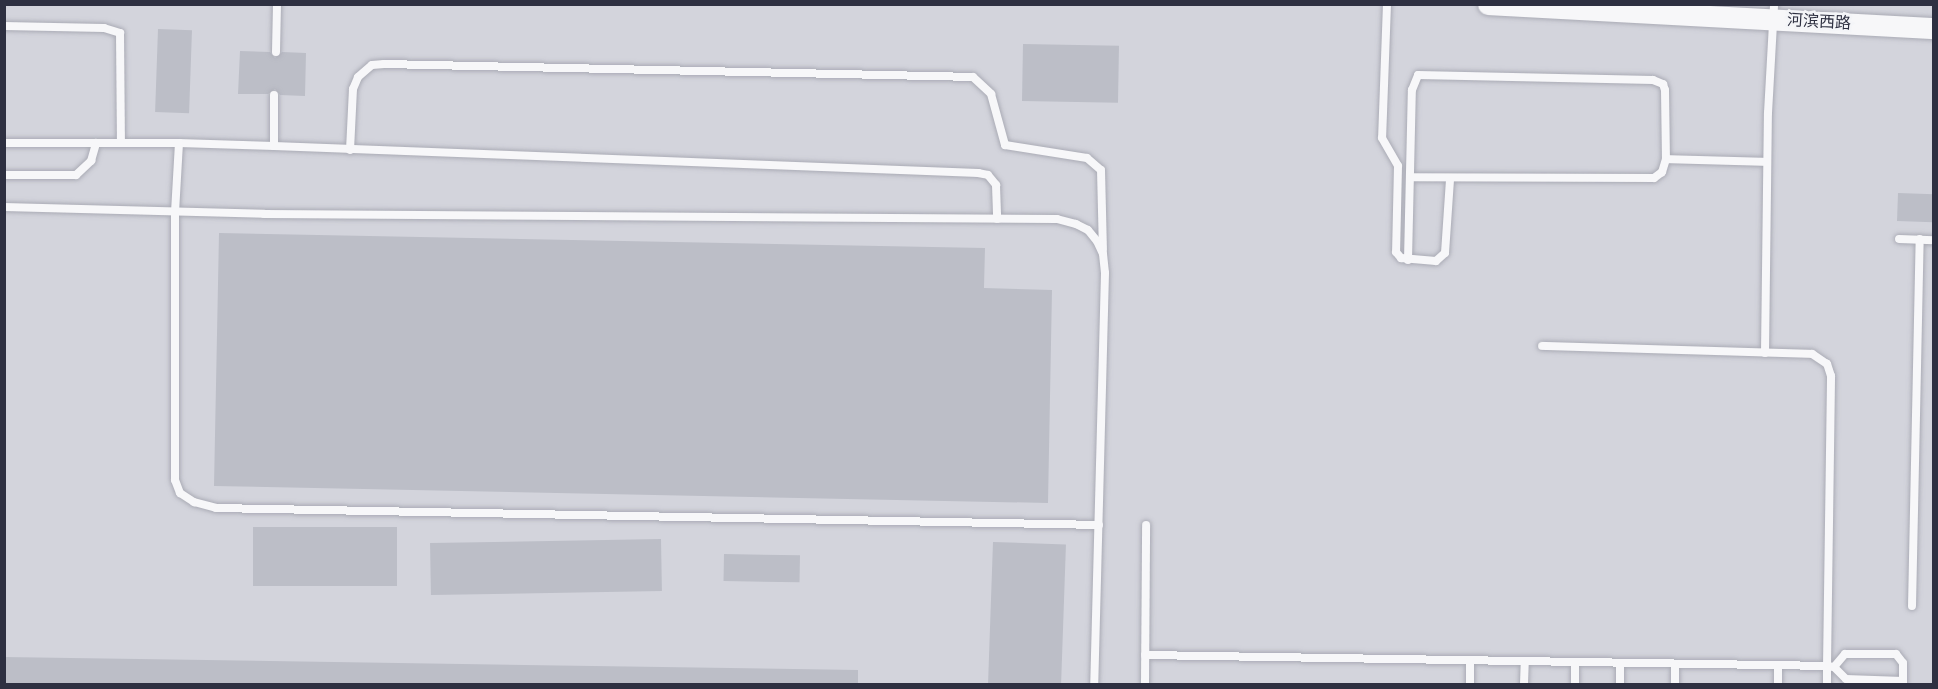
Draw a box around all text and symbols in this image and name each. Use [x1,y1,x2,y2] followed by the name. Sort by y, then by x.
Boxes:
[1787,11,1851,33] street label: 河滨西路

